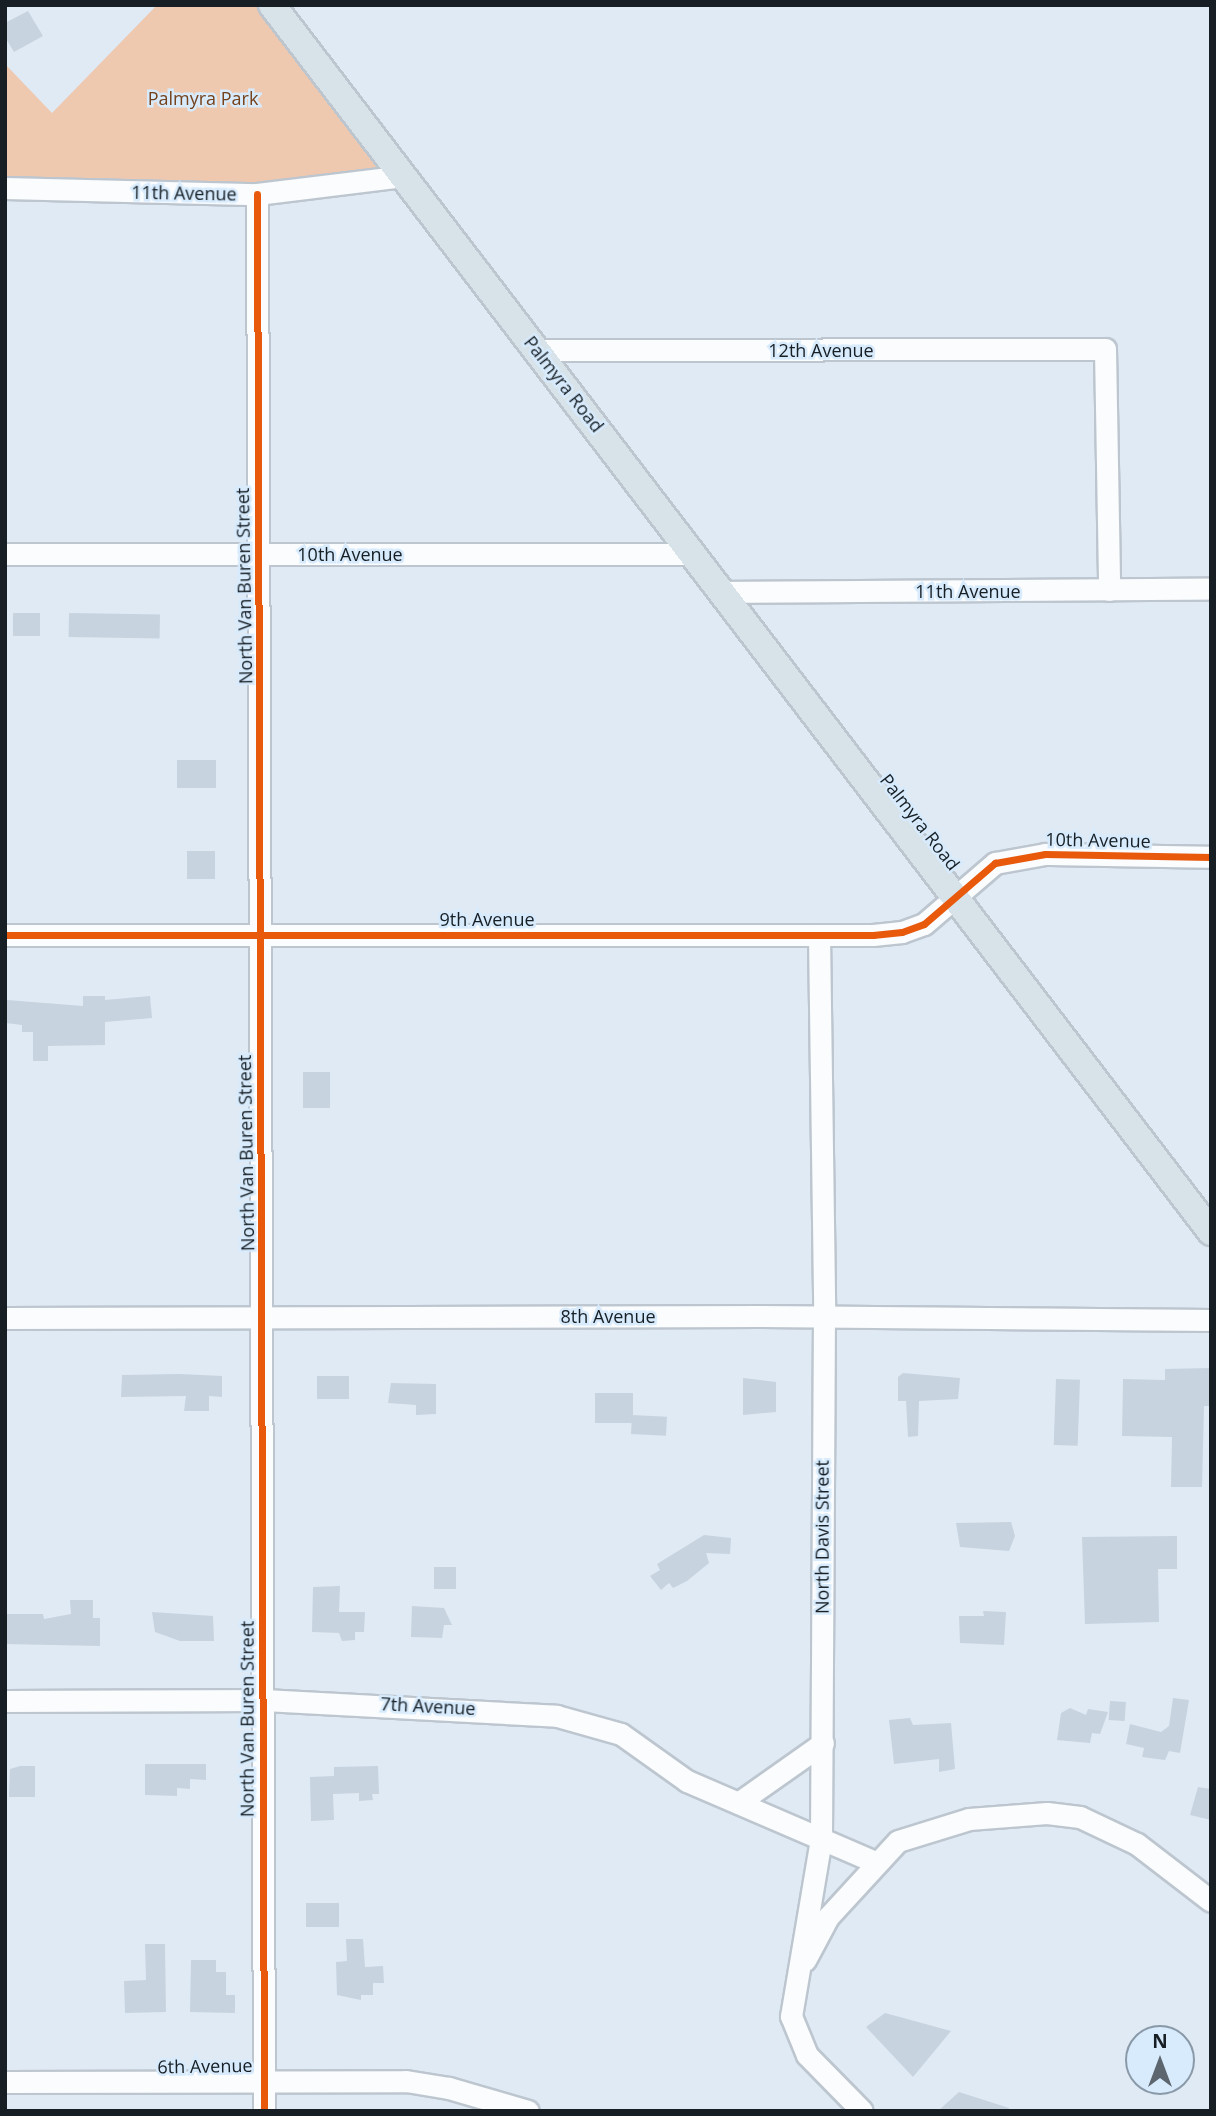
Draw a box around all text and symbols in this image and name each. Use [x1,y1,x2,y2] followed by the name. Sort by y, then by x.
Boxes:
[148,87,258,109] park label: Palmyra Park
[131,181,237,205] street label: 11th Avenue
[520,332,608,436] street label: Palmyra Road
[768,339,874,361] street label: 12th Avenue
[231,488,257,684] street label: North Van Buren Street
[297,543,403,565] street label: 10th Avenue
[915,580,1021,602] street label: 11th Avenue
[876,770,964,874] street label: Palmyra Road
[1045,828,1151,852] street label: 10th Avenue
[439,908,535,930] street label: 9th Avenue
[233,1055,259,1251] street label: North Van Buren Street
[560,1305,656,1327] street label: 8th Avenue
[811,1460,833,1614] street label: North Davis Street
[236,1621,258,1817] street label: North Van Buren Street
[380,1693,476,1719] street label: 7th Avenue
[1125,2025,1195,2095] north arrow
[1152,2028,1168,2054] text: N
[157,2054,253,2078] street label: 6th Avenue

